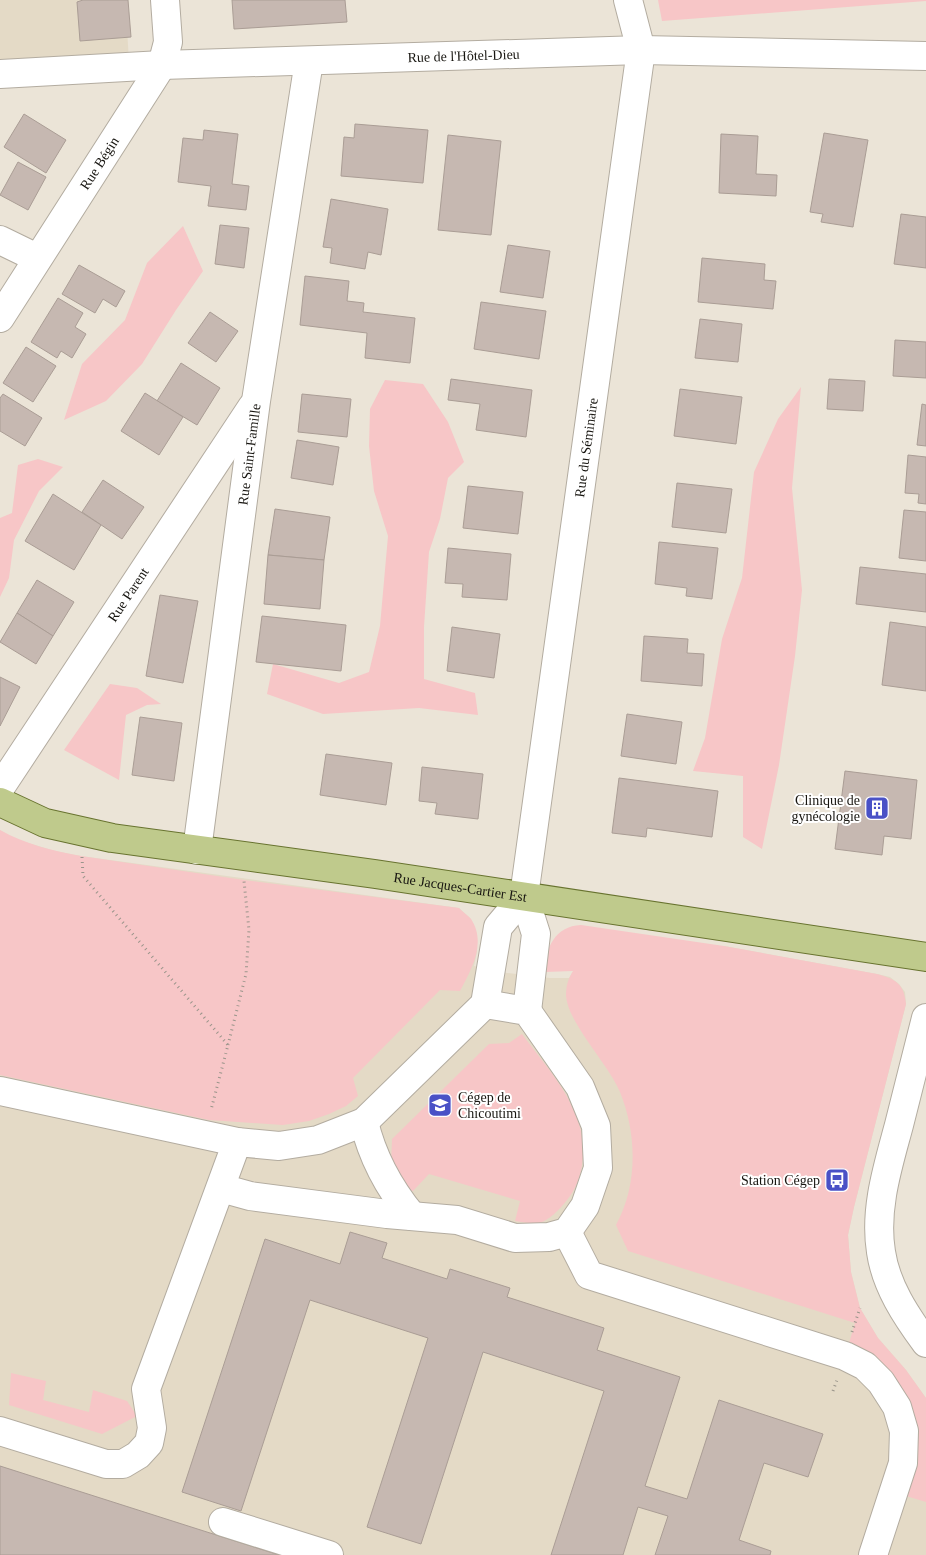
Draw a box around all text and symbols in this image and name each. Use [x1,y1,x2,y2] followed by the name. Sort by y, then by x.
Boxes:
[407,47,520,65] street label: Rue de l'Hôtel-Dieu
[77,134,122,192] street label: Rue Bégin
[572,397,601,498] street label: Rue du Séminaire
[235,403,264,506] street label: Rue Saint-Famille
[105,565,152,625] street label: Rue Parent
[792,793,860,824] place label: Clinique de gynécologie
[864,795,890,821] building icon: Clinique de gynécologie
[393,870,528,905] street label: Rue Jacques-Cartier Est
[458,1090,521,1121] place label: Cégep de Chicoutimi
[427,1092,453,1118] school or university icon: Cégep de Chicoutimi
[824,1167,850,1193] bus stop icon: Station Cégep
[741,1173,820,1188] place label: Station Cégep

